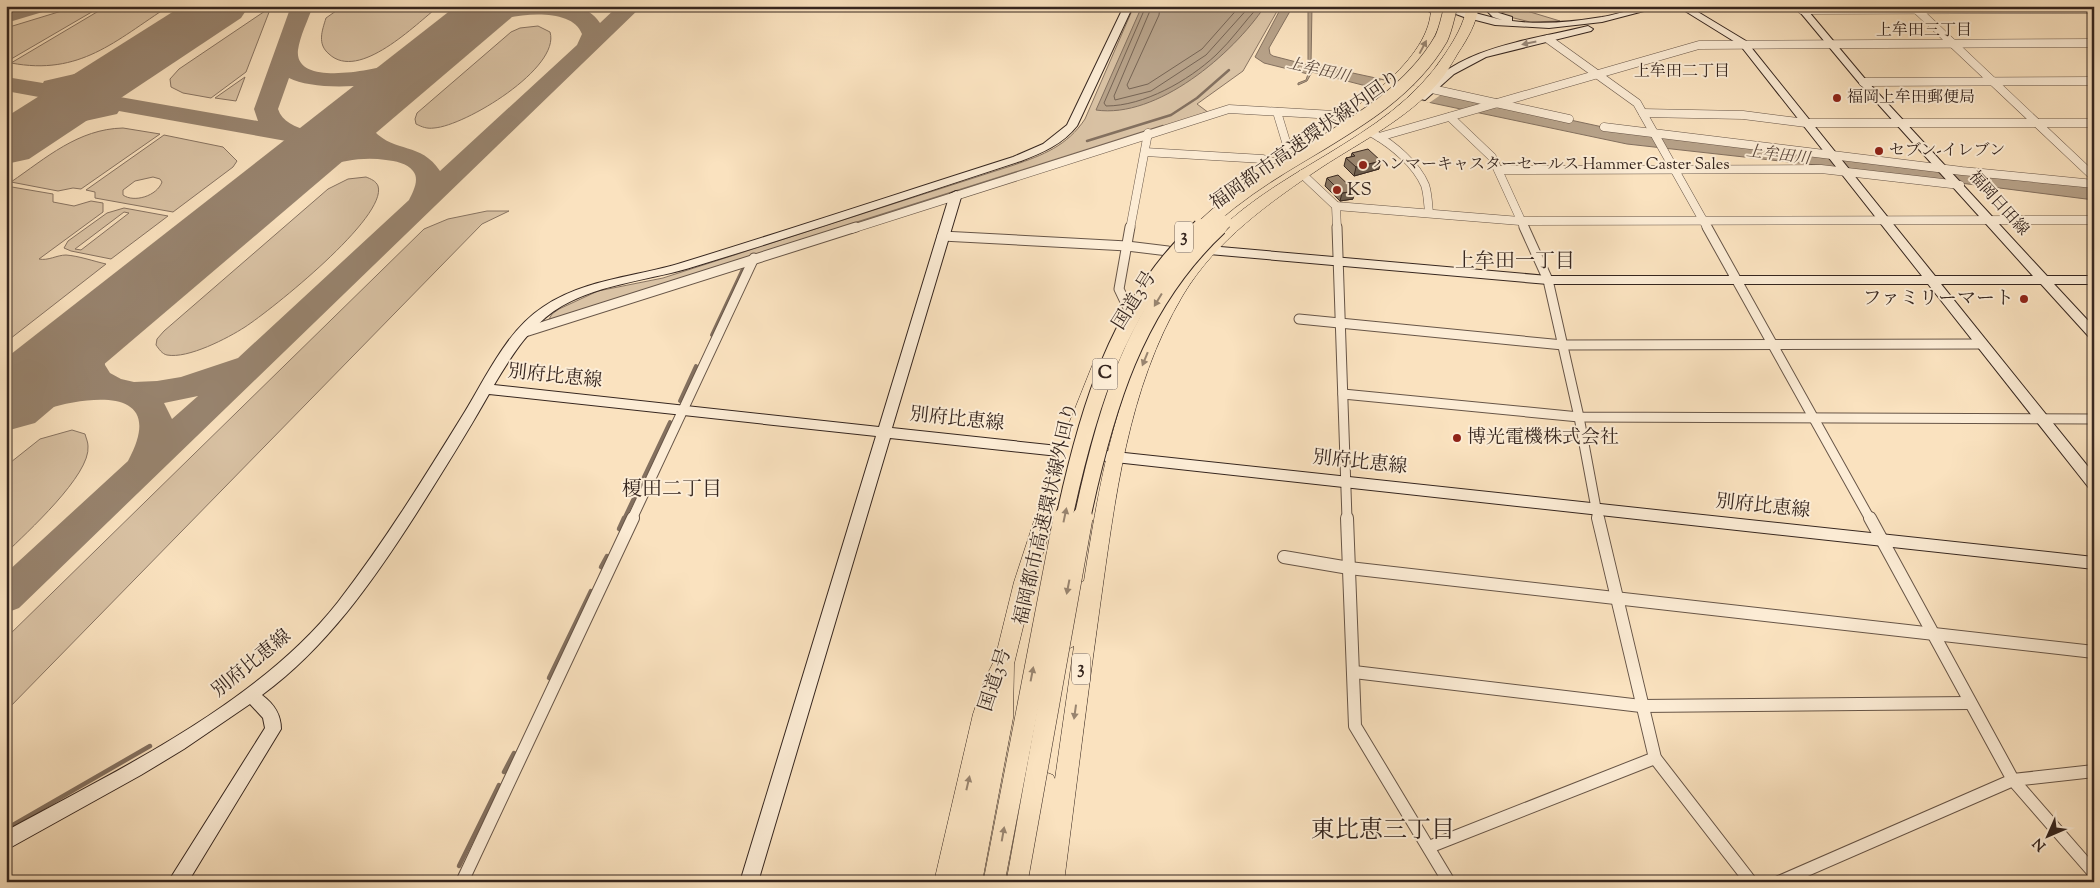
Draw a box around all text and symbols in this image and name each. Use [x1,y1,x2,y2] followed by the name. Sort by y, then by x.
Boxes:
[1876,20,1972,43] district label: 上牟田三丁目
[1522,39,1537,47] one-way arrow
[1419,40,1427,55] one-way arrow
[1284,53,1354,90] water label: 上牟田川
[1634,61,1730,84] district label: 上牟田二丁目
[1205,65,1407,217] street label: 福岡都市高速環状線内回り
[1847,87,1975,110] place label: 福岡上牟田郵便局
[1831,92,1843,104] marker: 福岡上牟田郵便局
[1889,140,2005,163] place label: セブン-イレブン
[1745,141,1813,172] water label: 上牟田川
[1873,145,1885,157] marker: セブン-イレブン
[1373,154,1729,177] place label: ハンマーキャスターセールス Hammer Caster Sales
[1357,159,1369,171] marker: ハンマーキャスターセールス Hammer Caster Sales
[1963,167,2033,241] street label: 福岡日田線
[1347,177,1372,204] place label: KS
[1331,184,1343,196] marker: KS
[1175,222,1193,252] road number: 3
[1455,248,1575,277] district label: 上牟田一丁目
[1106,266,1164,336] street label: 国道3号
[1862,286,2014,313] place label: ファミリーマート
[1153,293,1162,306] one-way arrow
[2018,293,2030,305] marker: ファミリーマート
[1141,352,1149,366] one-way arrow
[1092,358,1118,389] road number: C
[506,359,604,395] street label: 別府比恵線
[1008,400,1086,628] street label: 福岡都市高速環状線外回り
[908,402,1006,438] street label: 別府比恵線
[1467,425,1619,452] place label: 博光電機株式会社
[1451,432,1463,444] marker: 博光電機株式会社
[1311,445,1409,481] street label: 別府比恵線
[622,476,722,505] district label: 榎田二丁目
[1714,489,1812,525] street label: 別府比恵線
[1061,507,1069,522] one-way arrow
[1064,579,1072,594] one-way arrow
[207,624,297,704] street label: 別府比恵線
[973,645,1019,715] street label: 国道3号
[1072,654,1090,684] road number: 3
[1028,666,1036,681] one-way arrow
[1071,704,1079,720] one-way arrow
[964,776,972,791] one-way arrow
[2022,810,2072,860] north arrow
[1311,814,1455,848] district label: 東比恵三丁目
[1000,825,1008,841] one-way arrow
[2029,833,2051,855] text: N

